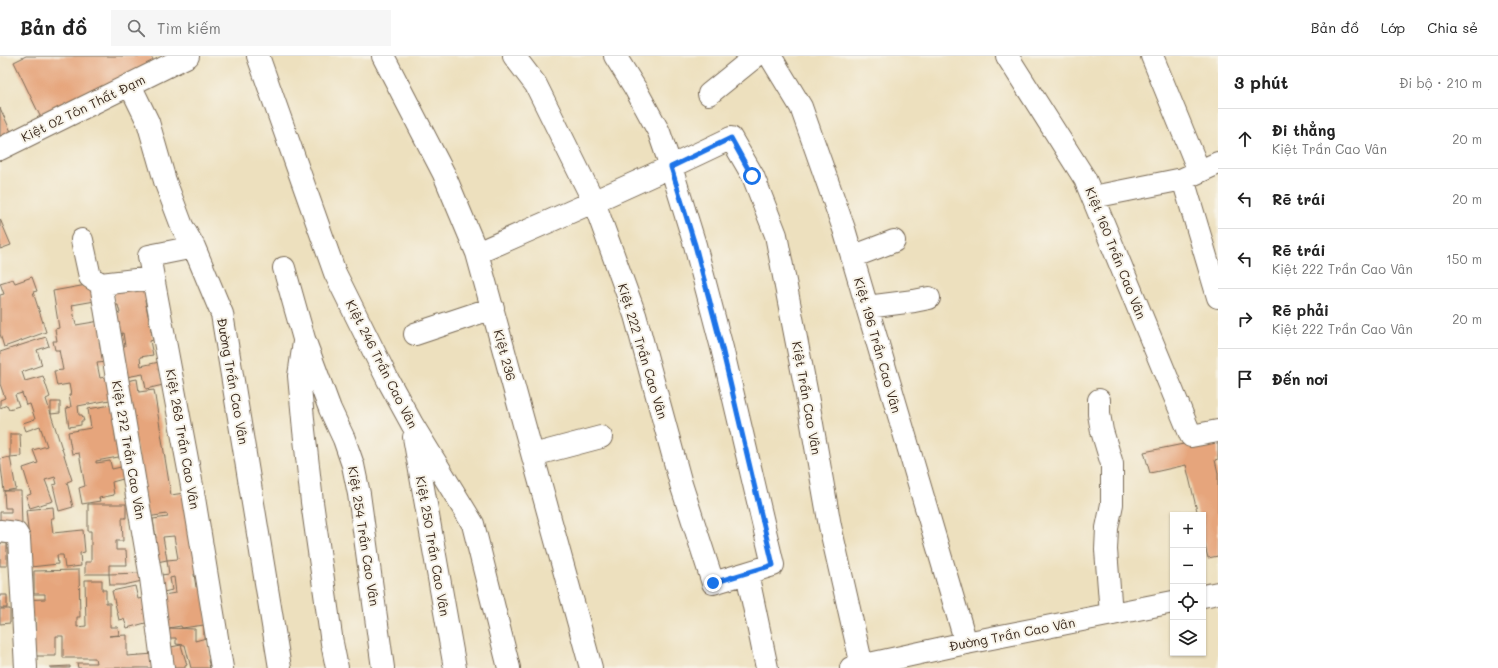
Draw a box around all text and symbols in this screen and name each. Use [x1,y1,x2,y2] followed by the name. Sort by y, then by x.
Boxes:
[111,10,391,46] search box
[20,15,87,40] text: Bản đồ
[125,17,147,39] icon: search
[157,18,221,38] text: Tìm kiếm
[1311,18,1359,37] text: Bản đồ
[1381,18,1405,37] text: Lớp
[1427,18,1478,37] text: Chia sẻ
[18,70,148,145] street label: Kiệt 02 Tôn Thất Đạm
[1234,71,1288,93] text: 3 phút
[1399,74,1482,91] text: Đi bộ · 210 m
[1272,120,1335,140] text: Đi thẳng
[1234,128,1256,150] icon: ahead
[1452,130,1482,147] text: 20 m
[1272,140,1387,157] text: Kiệt Trần Cao Vân
[743,167,761,185] route start
[1082,184,1151,321] street label: Kiệt 160 Trần Cao Vân
[1234,188,1256,210] icon: left
[1272,189,1325,209] text: Rẽ trái
[1452,190,1482,207] text: 20 m
[1272,240,1325,260] text: Rẽ trái
[1234,248,1256,270] icon: left
[1446,250,1482,267] text: 150 m
[1272,260,1413,277] text: Kiệt 222 Trần Cao Vân
[851,275,906,415] street label: Kiệt 196 Trần Cao Vân
[615,281,672,421] street label: Kiệt 222 Trần Cao Vân
[343,297,422,431] street label: Kiệt 246 Trần Cao Vân
[1272,300,1329,320] text: Rẽ phải
[1234,308,1256,330] icon: right
[1452,310,1482,327] text: 20 m
[214,316,253,446] street label: Đường Trần Cao Vân
[1272,320,1413,337] text: Kiệt 222 Trần Cao Vân
[490,327,521,383] street label: Kiệt 236
[789,340,826,456] street label: Kiệt Trần Cao Vân
[163,368,204,510] street label: Kiệt 268 Trần Cao Vân
[1234,368,1256,390] icon: arrive
[1272,369,1328,389] text: Đến nơi
[109,379,150,521] street label: Kiệt 272 Trần Cao Vân
[345,465,384,607] street label: Kiệt 254 Trần Cao Vân
[413,475,454,617] street label: Kiệt 250 Trần Cao Vân
[1170,512,1206,656] map controls
[1170,512,1206,548] button: +
[1170,548,1206,584] button: −
[704,574,722,592] route end
[1170,584,1206,620] button: locate
[947,613,1076,654] street label: Đường Trần Cao Vân
[1170,620,1206,656] button: layers

